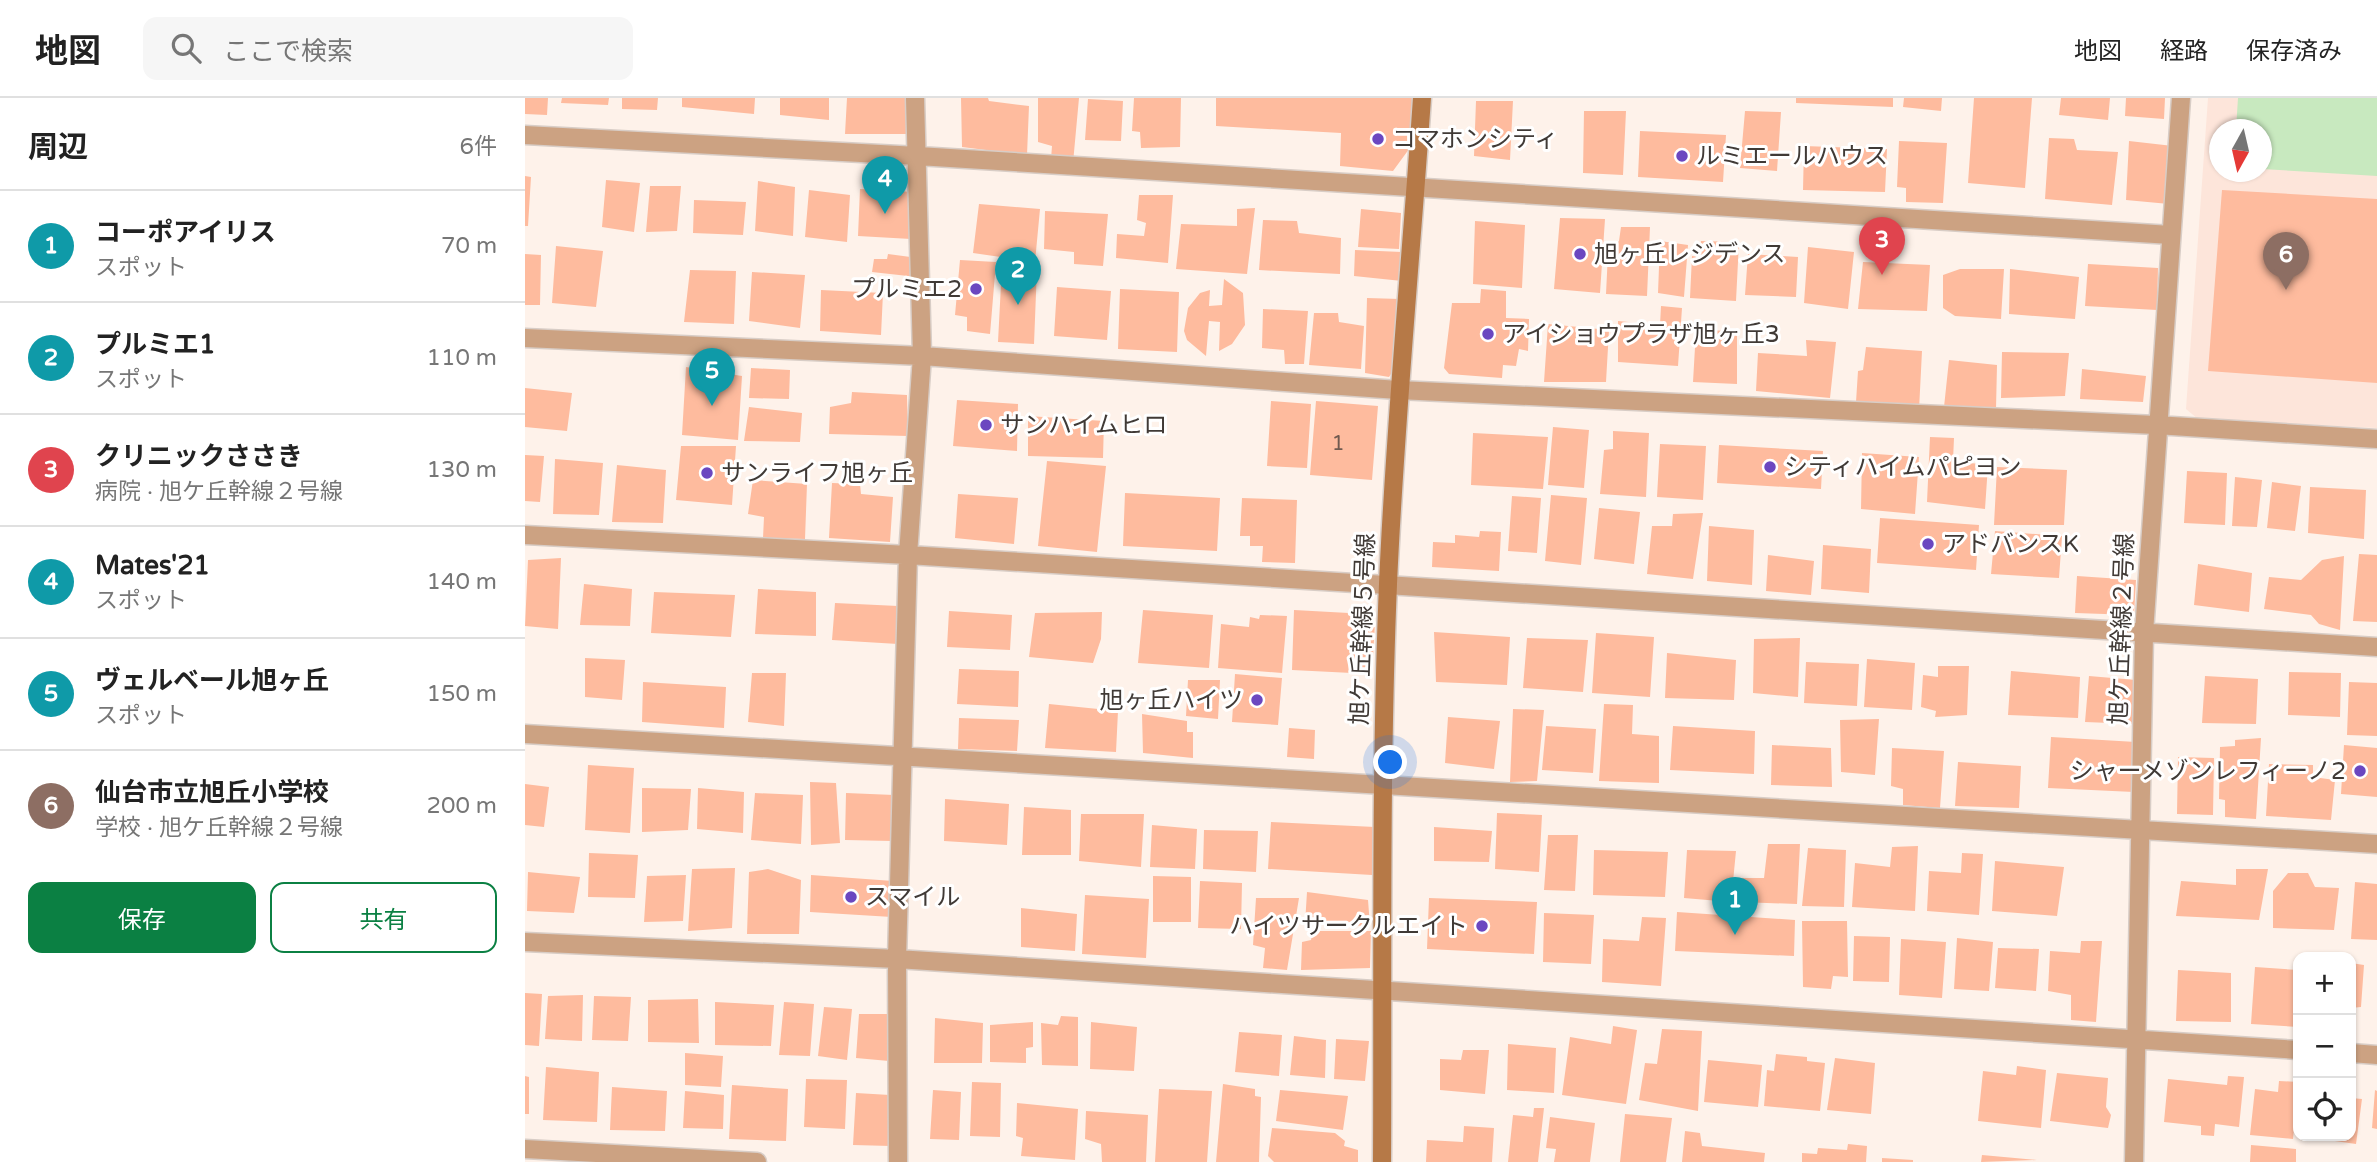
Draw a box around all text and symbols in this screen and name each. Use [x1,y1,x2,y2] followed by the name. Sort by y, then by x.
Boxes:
[143,17,633,80] search box
[167,29,205,67] icon: search
[35,32,101,71] text: 地図
[223,36,353,67] text: ここで検索
[2074,37,2122,66] text: 地図
[2160,37,2208,66] text: 経路
[2246,37,2342,66] text: 保存済み
[2209,119,2272,182] north arrow
[1392,125,1559,154] place label: コマホンシティ
[28,129,88,166] text: 周辺
[1370,131,1386,147] marker: コマホンシティ
[460,133,497,161] text: 6件
[1696,142,1888,171] place label: ルミエールハウス
[1674,148,1690,164] marker: ルミエールハウス
[862,156,908,214] pin: 4
[95,217,276,248] text: コーポアイリス
[1859,217,1905,275] pin: 3
[44,232,58,260] text: 1
[441,232,497,260] text: 70 m
[2263,232,2309,290] pin: 6
[1594,240,1786,269] place label: 旭ヶ丘レジデンス
[1572,246,1588,262] marker: 旭ヶ丘レジデンス
[995,247,1041,305] pin: 2
[95,254,187,282] text: スポット
[851,275,962,304] place label: プルミエ2
[968,281,984,297] marker: プルミエ2
[1502,320,1780,349] place label: アイショウプラザ旭ヶ丘3
[1480,326,1496,342] marker: アイショウプラザ旭ヶ丘3
[95,329,215,360] text: プルミエ1
[44,344,58,372] text: 2
[427,344,497,372] text: 110 m
[689,348,735,406] pin: 5
[95,366,187,394] text: スポット
[1000,411,1167,440] place label: サンハイムヒロ
[978,417,994,433] marker: サンハイムヒロ
[1331,431,1345,456] house number: 1
[95,441,303,472] text: クリニックささき
[1784,453,2022,482] place label: シティハイムパピヨン
[44,456,58,484] text: 3
[427,456,497,484] text: 130 m
[721,459,913,488] place label: サンライフ旭ヶ丘
[1762,459,1778,475] marker: シティハイムパピヨン
[699,465,715,481] marker: サンライフ旭ヶ丘
[95,478,343,506] text: 病院 · 旭ケ丘幹線２号線
[1942,530,2079,559] place label: アドバンスK
[1345,533,1381,725] street label: 旭ケ丘幹線５号線
[2104,533,2140,725] street label: 旭ケ丘幹線２号線
[1920,536,1936,552] marker: アドバンスK
[95,550,210,581] text: Mates'21
[44,568,58,596] text: 4
[427,568,497,596] text: 140 m
[95,587,187,615] text: スポット
[95,665,329,696] text: ヴェルベール旭ヶ丘
[44,680,58,708] text: 5
[427,680,497,708] text: 150 m
[1099,686,1243,715] place label: 旭ヶ丘ハイツ
[1249,692,1265,708] marker: 旭ヶ丘ハイツ
[95,702,187,730] text: スポット
[1373,745,1407,779] your location
[2070,757,2346,786] place label: シャーメゾンレフィーノ2
[2352,763,2368,779] marker: シャーメゾンレフィーノ2
[95,777,329,808] text: 仙台市立旭丘小学校
[44,792,58,820] text: 6
[427,792,497,820] text: 200 m
[95,814,343,842] text: 学校 · 旭ケ丘幹線２号線
[1712,877,1758,935] pin: 1
[28,882,256,953] button: 保存
[270,882,497,953] button: 共有
[865,883,960,912] place label: スマイル
[843,889,859,905] marker: スマイル
[1229,912,1468,941] place label: ハイツサークルエイト
[1474,918,1490,934] marker: ハイツサークルエイト
[2293,952,2356,1141] map controls
[2293,952,2356,1015] button: +
[2293,1015,2356,1078] button: −
[2293,1078,2356,1141] button: locate

